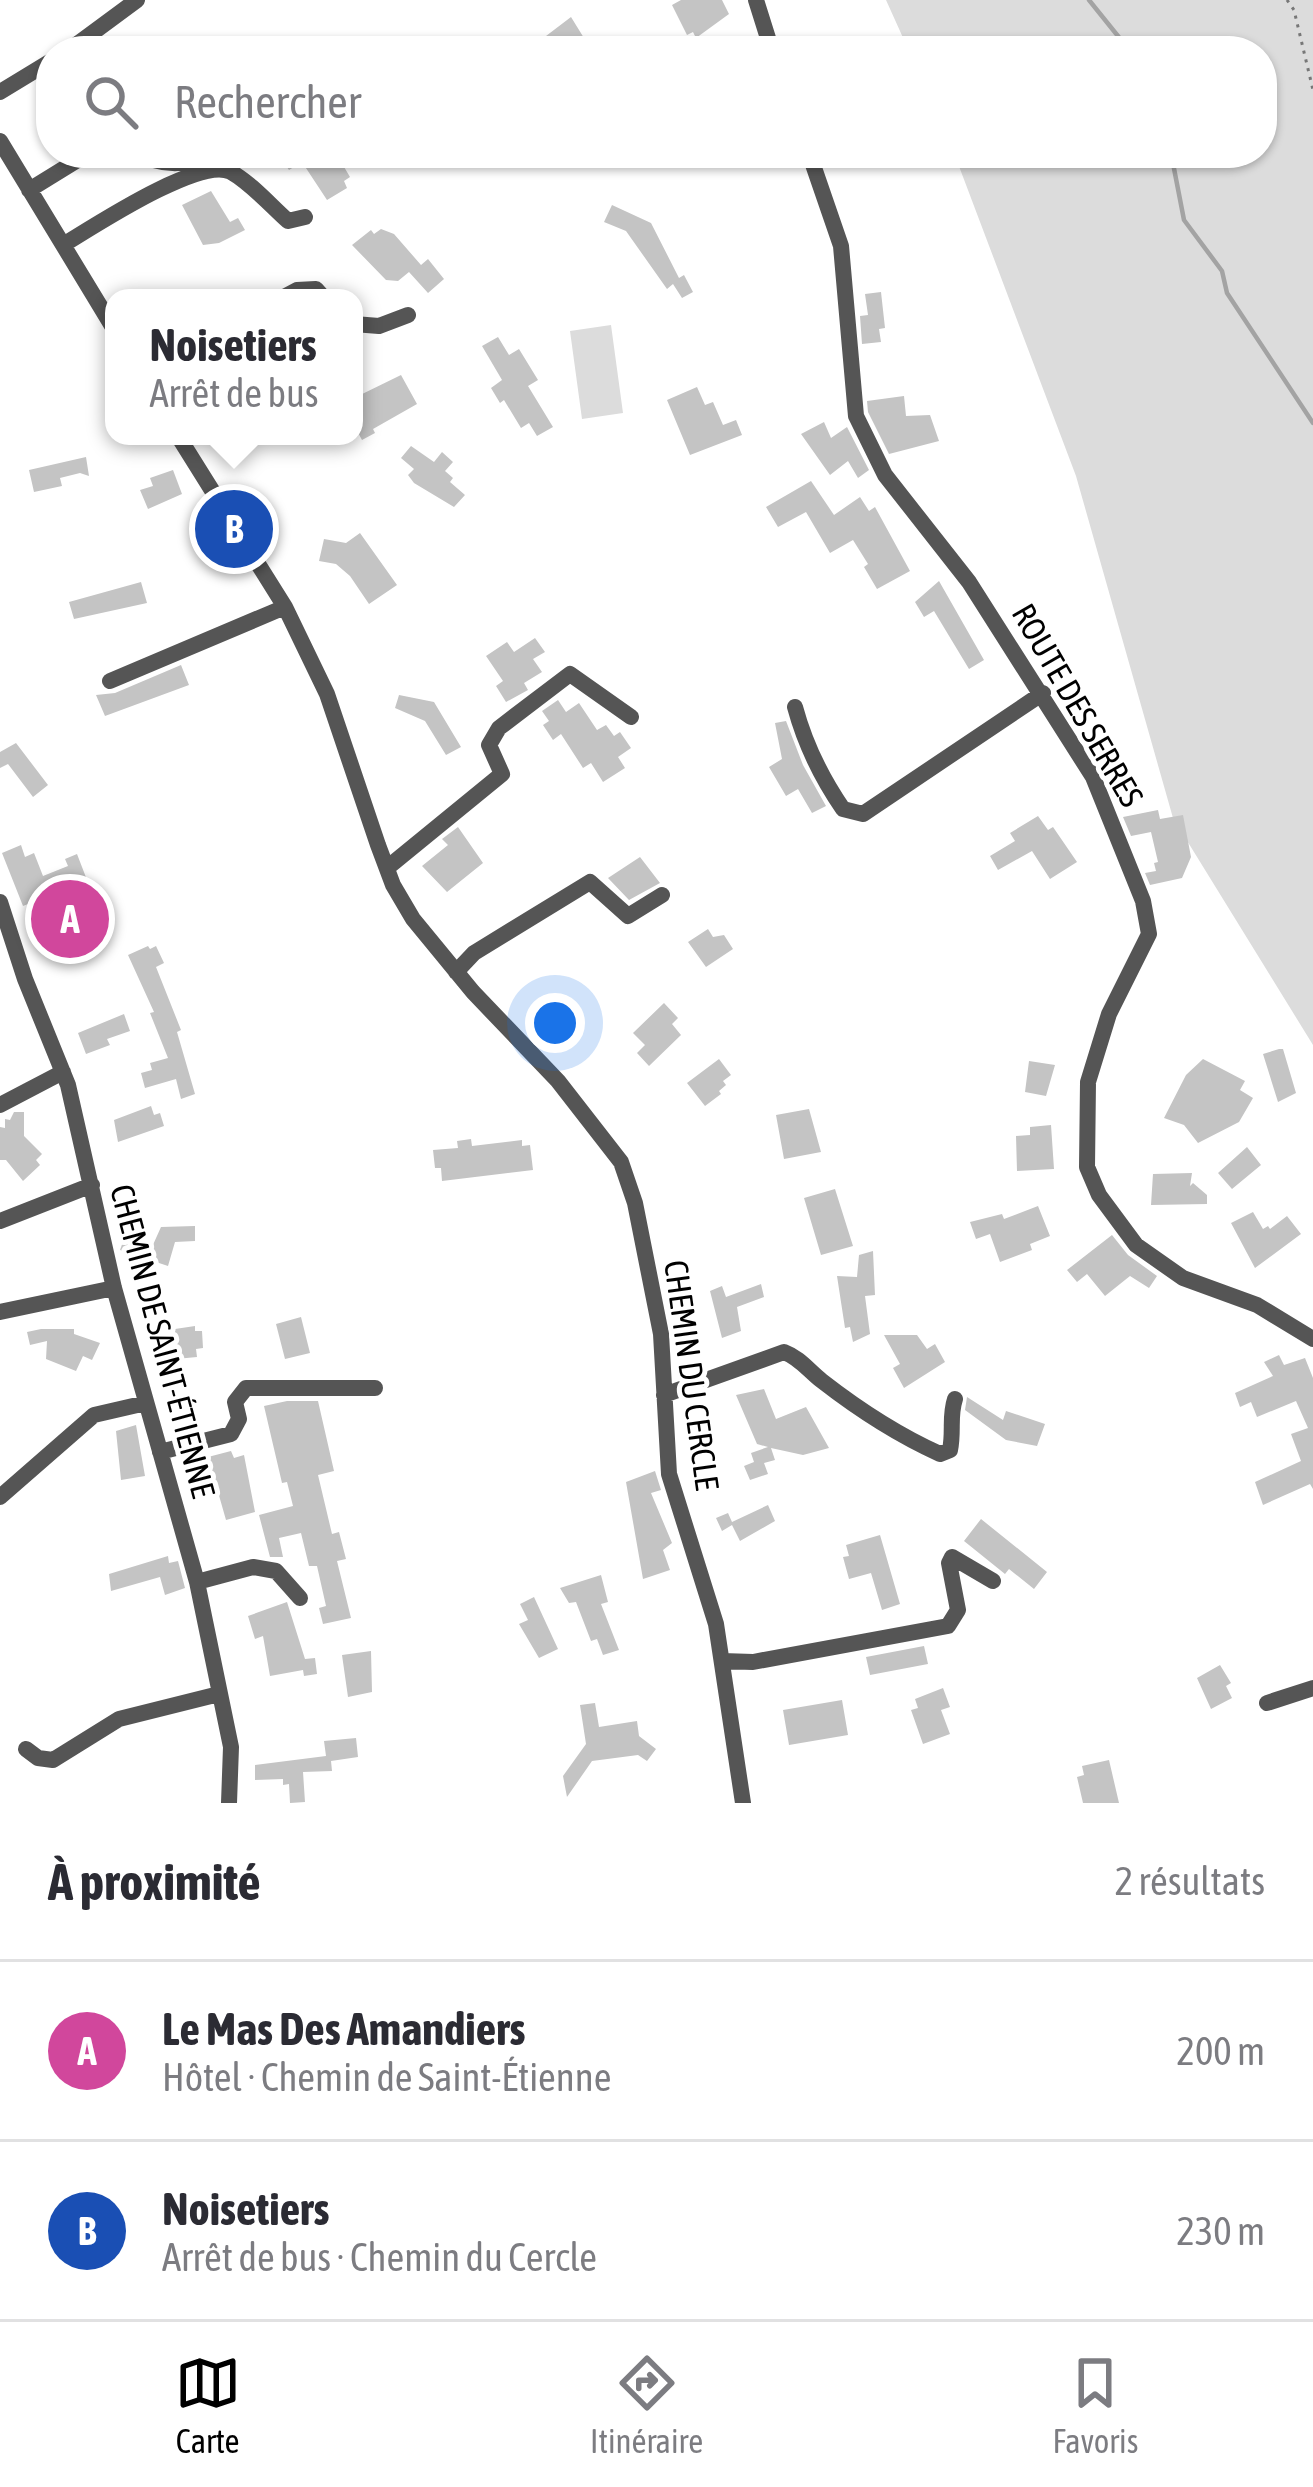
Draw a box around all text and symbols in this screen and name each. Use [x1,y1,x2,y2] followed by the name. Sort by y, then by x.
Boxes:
[36,36,1277,168] search box
[78,69,144,135] icon: search
[174,76,361,128] text: Rechercher
[105,289,363,445] popup
[149,319,317,371] text: Noisetiers
[149,371,319,415] text: Arrêt de bus
[195,484,273,574] pin: B
[1005,597,1151,813] street label: ROUTE DES SERRES
[31,874,109,964] pin: A
[525,993,585,1053] your location
[103,1180,223,1502] street label: CHEMIN DE SAINT-ÉTIENNE
[657,1258,727,1492] street label: CHEMIN DU CERCLE
[48,1852,261,1911] text: À proximité
[1115,1859,1265,1903] text: 2 résultats
[162,2003,525,2055] text: Le Mas Des Amandiers
[77,2029,97,2073] text: A
[1177,2029,1265,2073] text: 200 m
[162,2055,611,2099] text: Hôtel · Chemin de Saint-Étienne
[162,2183,329,2235] text: Noisetiers
[78,2209,96,2253] text: B
[1177,2209,1265,2253] text: 230 m
[162,2235,597,2279] text: Arrêt de bus · Chemin du Cercle
[175,2350,241,2460] tab: Carte
[590,2350,703,2460] tab: Itinéraire
[1053,2350,1138,2460] tab: Favoris

